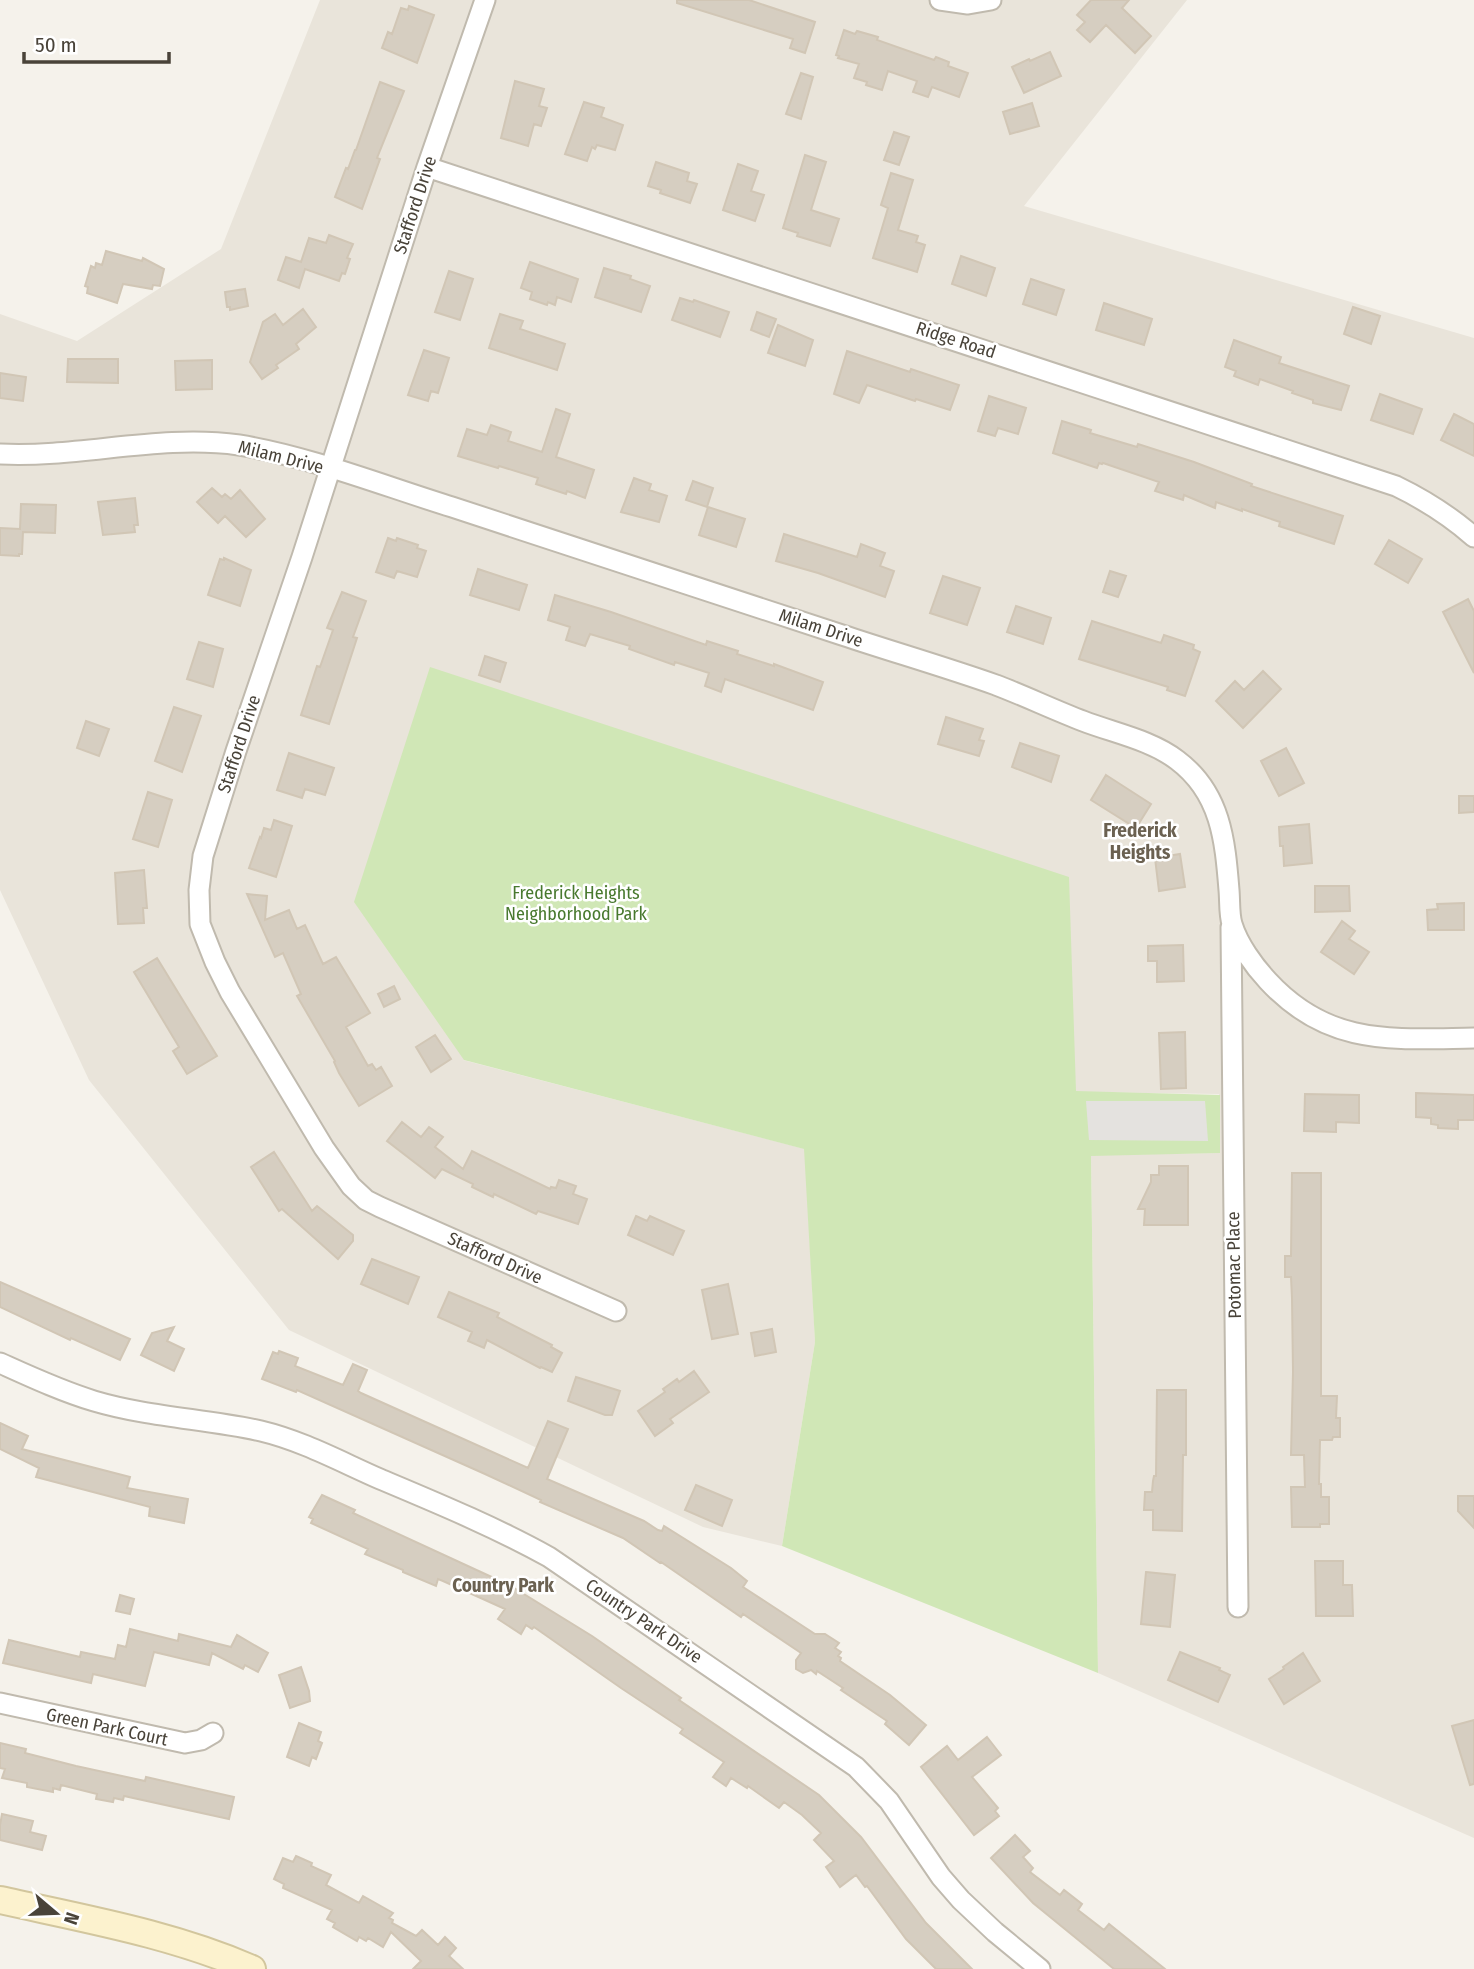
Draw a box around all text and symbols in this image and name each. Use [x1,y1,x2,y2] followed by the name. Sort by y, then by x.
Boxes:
[24,21,170,65] scale bar
[35,32,77,58] text: 50 m
[389,153,441,257] street label: Stafford Drive
[913,317,999,363] street label: Ridge Road
[236,436,326,478] street label: Milam Drive
[776,604,866,652] street label: Milam Drive
[213,692,265,796] street label: Stafford Drive
[1103,819,1177,864] district label: Frederick Heights
[505,882,648,925] park label: Frederick Heights Neighborhood Park
[1222,1211,1246,1319] street label: Potomac Place
[444,1227,546,1289] street label: Stafford Drive
[452,1574,554,1597] district label: Country Park
[582,1574,707,1668] street label: Country Park Drive
[44,1703,170,1751] street label: Green Park Court
[21,1878,91,1948] north arrow
[59,1909,84,1928] text: N

